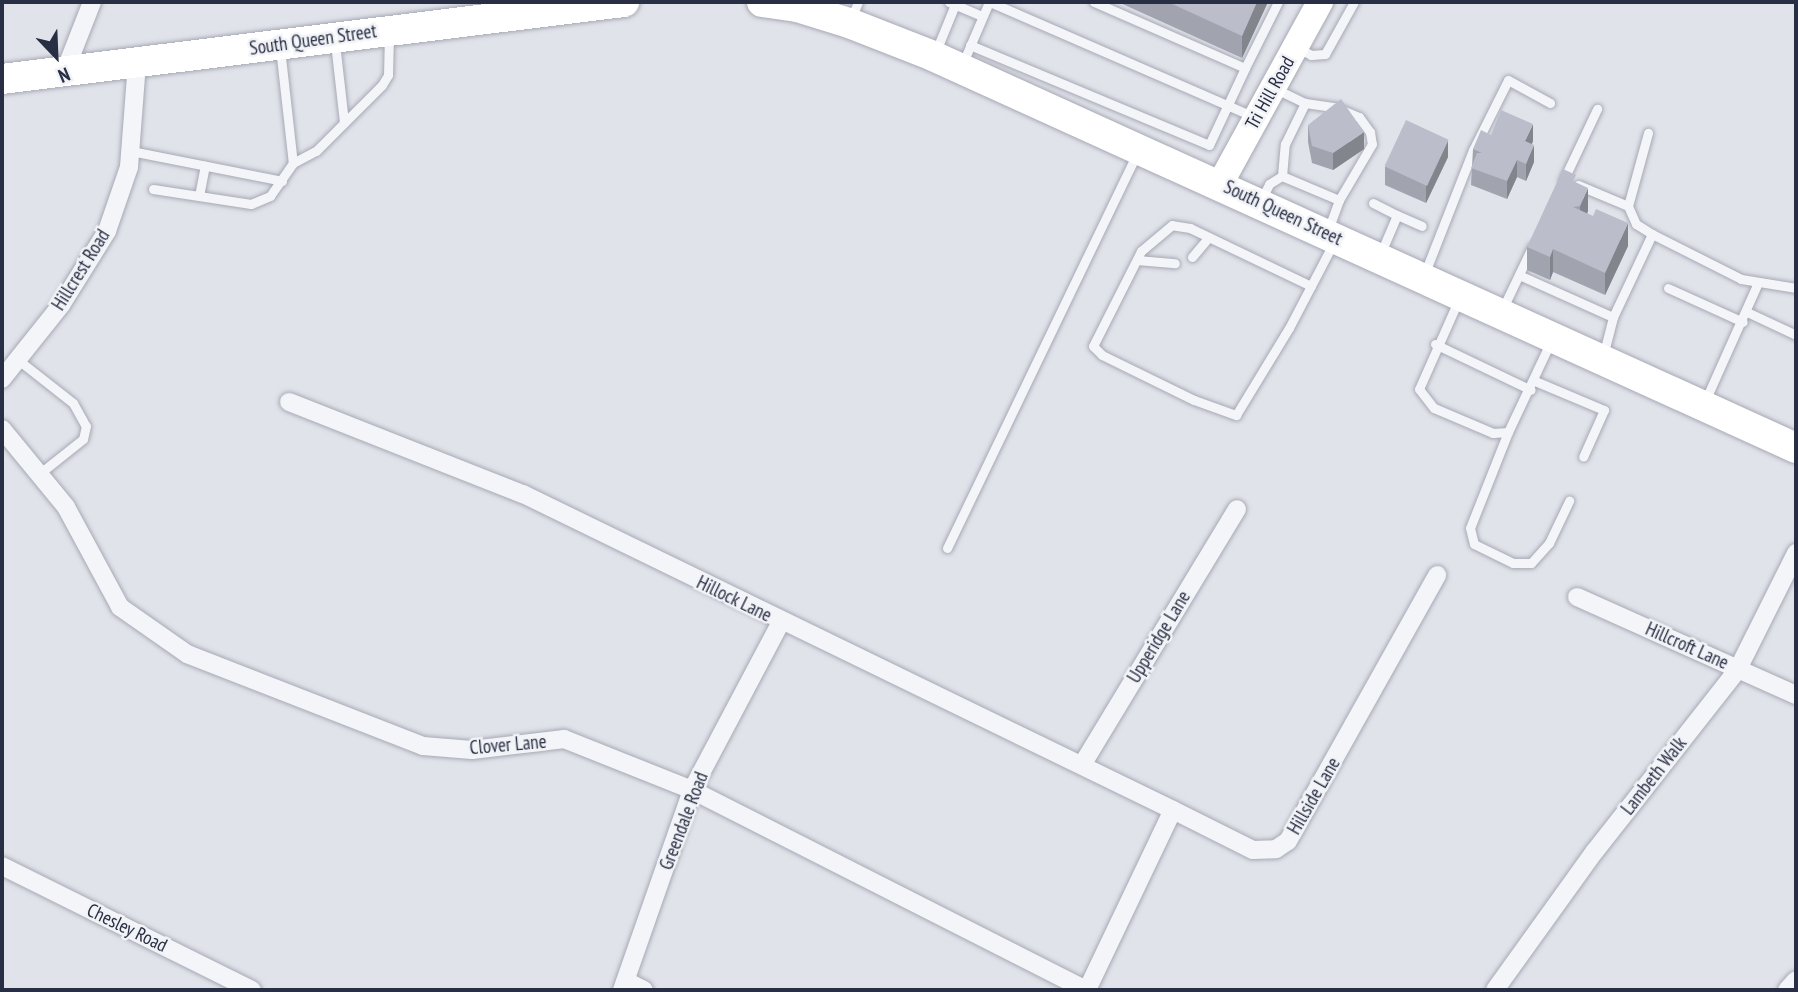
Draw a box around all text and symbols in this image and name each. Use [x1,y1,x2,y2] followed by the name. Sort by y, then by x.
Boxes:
[248,20,378,60] street label: South Queen Street
[21,21,91,91] north arrow
[1241,53,1299,133] street label: Tri Hill Road
[55,62,74,88] text: N
[1220,176,1346,250] street label: South Queen Street
[47,225,115,315] street label: Hillcrest Road
[693,571,775,627] street label: Hillock Lane
[1123,587,1195,687] street label: Upperidge Lane
[1642,618,1732,674] street label: Hillcroft Lane
[469,730,547,760] street label: Clover Lane
[1616,732,1692,820] street label: Lambeth Walk
[1283,753,1345,839] street label: Hillside Lane
[655,769,713,873] street label: Greendale Road
[83,899,171,957] street label: Chesley Road

